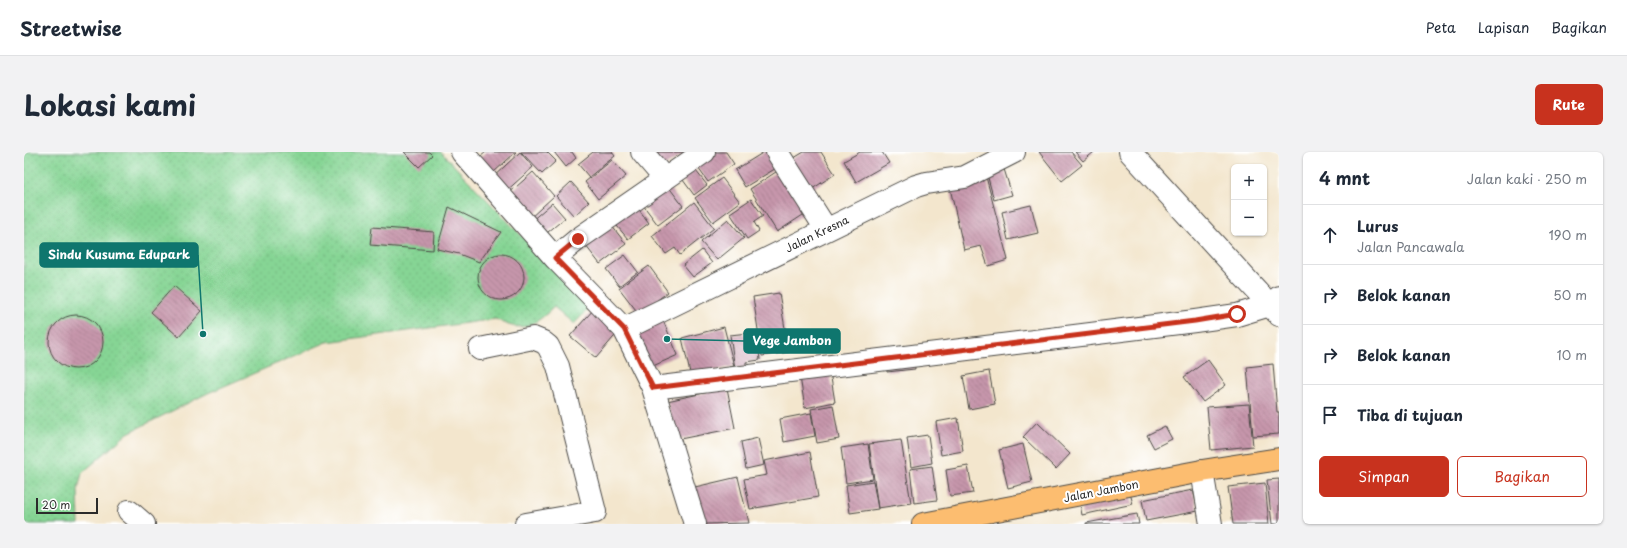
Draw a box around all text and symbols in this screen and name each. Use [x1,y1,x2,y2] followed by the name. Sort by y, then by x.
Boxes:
[20,14,122,42] text: Streetwise
[1426,17,1456,38] text: Peta
[1478,17,1529,38] text: Lapisan
[1551,17,1607,38] text: Bagikan
[24,83,196,126] text: Lokasi kami
[1535,84,1603,125] button: Rute
[1231,164,1267,236] map controls
[1231,164,1267,200] button: +
[1319,165,1370,191] text: 4 mnt
[1467,169,1587,188] text: Jalan kaki · 250 m
[1231,200,1267,236] button: −
[782,211,852,256] street label: Jalan Kresna
[1357,214,1398,237] text: Lurus
[1319,224,1341,246] icon: ahead
[1548,225,1587,244] text: 190 m
[569,230,587,248] route end
[1357,237,1464,256] text: Jalan Pancawala
[40,243,198,267] callout: Sindu Kusuma Edupark
[48,245,190,263] text: Sindu Kusuma Edupark
[1357,283,1451,306] text: Belok kanan
[1319,284,1341,306] icon: right
[1553,285,1587,304] text: 50 m
[1228,305,1246,323] route start
[744,329,840,353] callout: Vege Jambon
[753,331,831,349] text: Vege Jambon
[1357,343,1451,366] text: Belok kanan
[1319,344,1341,366] icon: right
[1557,345,1587,364] text: 10 m
[1357,403,1463,426] text: Tiba di tujuan
[1319,404,1341,426] icon: arrive
[1319,456,1449,497] button: Simpan
[1457,456,1587,497] button: Bagikan
[1062,475,1140,506] street label: Jalan Jambon
[36,496,98,515] scale bar
[42,496,70,513] text: 20 m

